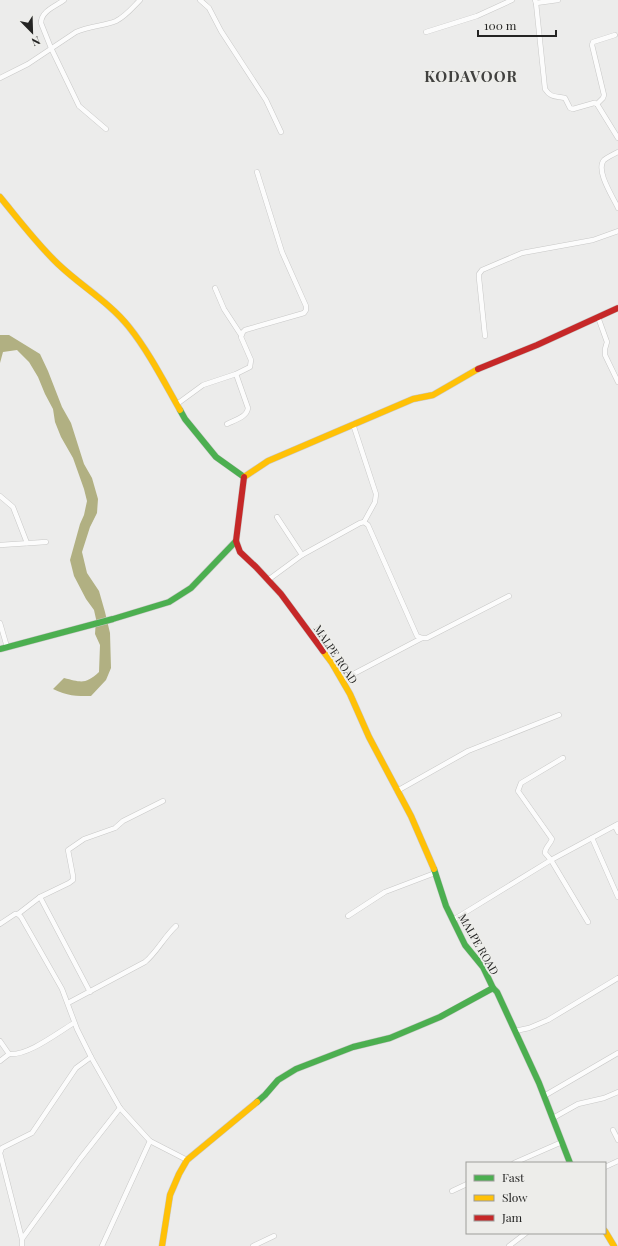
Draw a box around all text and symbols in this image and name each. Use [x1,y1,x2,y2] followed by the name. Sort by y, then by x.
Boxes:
[12,12,52,52] north arrow
[478,12,556,38] scale bar
[484,17,517,33] text: 100 m
[29,33,43,50] text: N
[424,66,518,86] district label: KODAVOOR
[311,621,361,687] street label: MALPE ROAD
[455,911,503,977] street label: MALPE ROAD
[466,1162,606,1234] legend
[502,1169,525,1185] text: Fast
[502,1189,528,1205] text: Slow
[501,1209,523,1225] text: Jam

